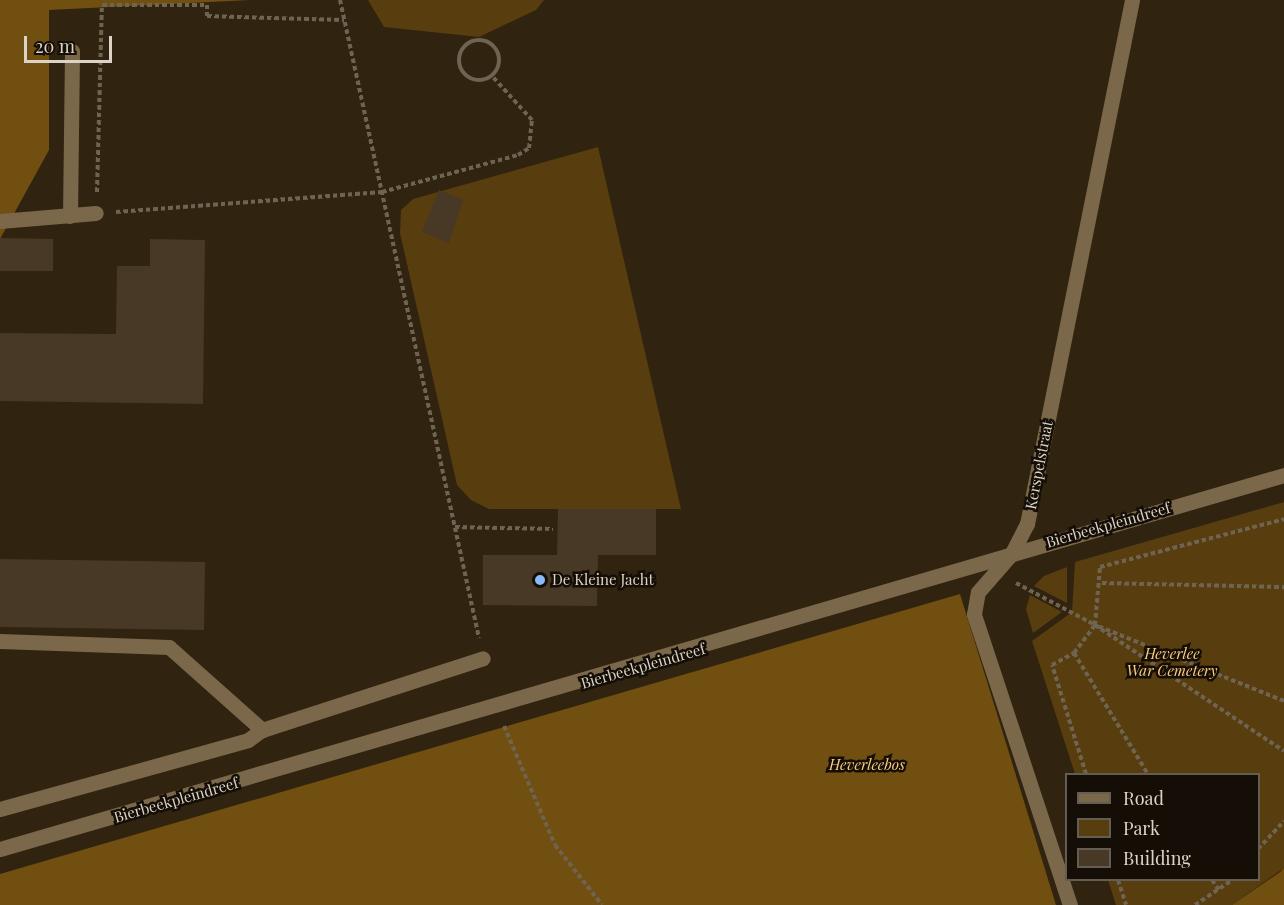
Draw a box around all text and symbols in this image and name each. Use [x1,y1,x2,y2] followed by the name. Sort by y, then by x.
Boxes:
[27,24,116,62] scale bar
[35,34,75,58] text: 20 m
[1022,419,1056,511] street label: Kerspelstraat
[1044,499,1172,551] street label: Bierbeekpleindreef
[552,571,654,589] place label: De Kleine Jacht
[533,573,547,587] marker: De Kleine Jacht
[579,640,707,692] street label: Bierbeekpleindreef
[1127,644,1217,679] park label: Heverlee War Cemetery
[829,756,905,774] park label: Heverleebos
[1065,773,1260,881] legend
[112,774,240,826] street label: Bierbeekpleindreef
[1123,786,1164,810] text: Road
[1123,816,1160,840] text: Park
[1123,846,1191,870] text: Building

